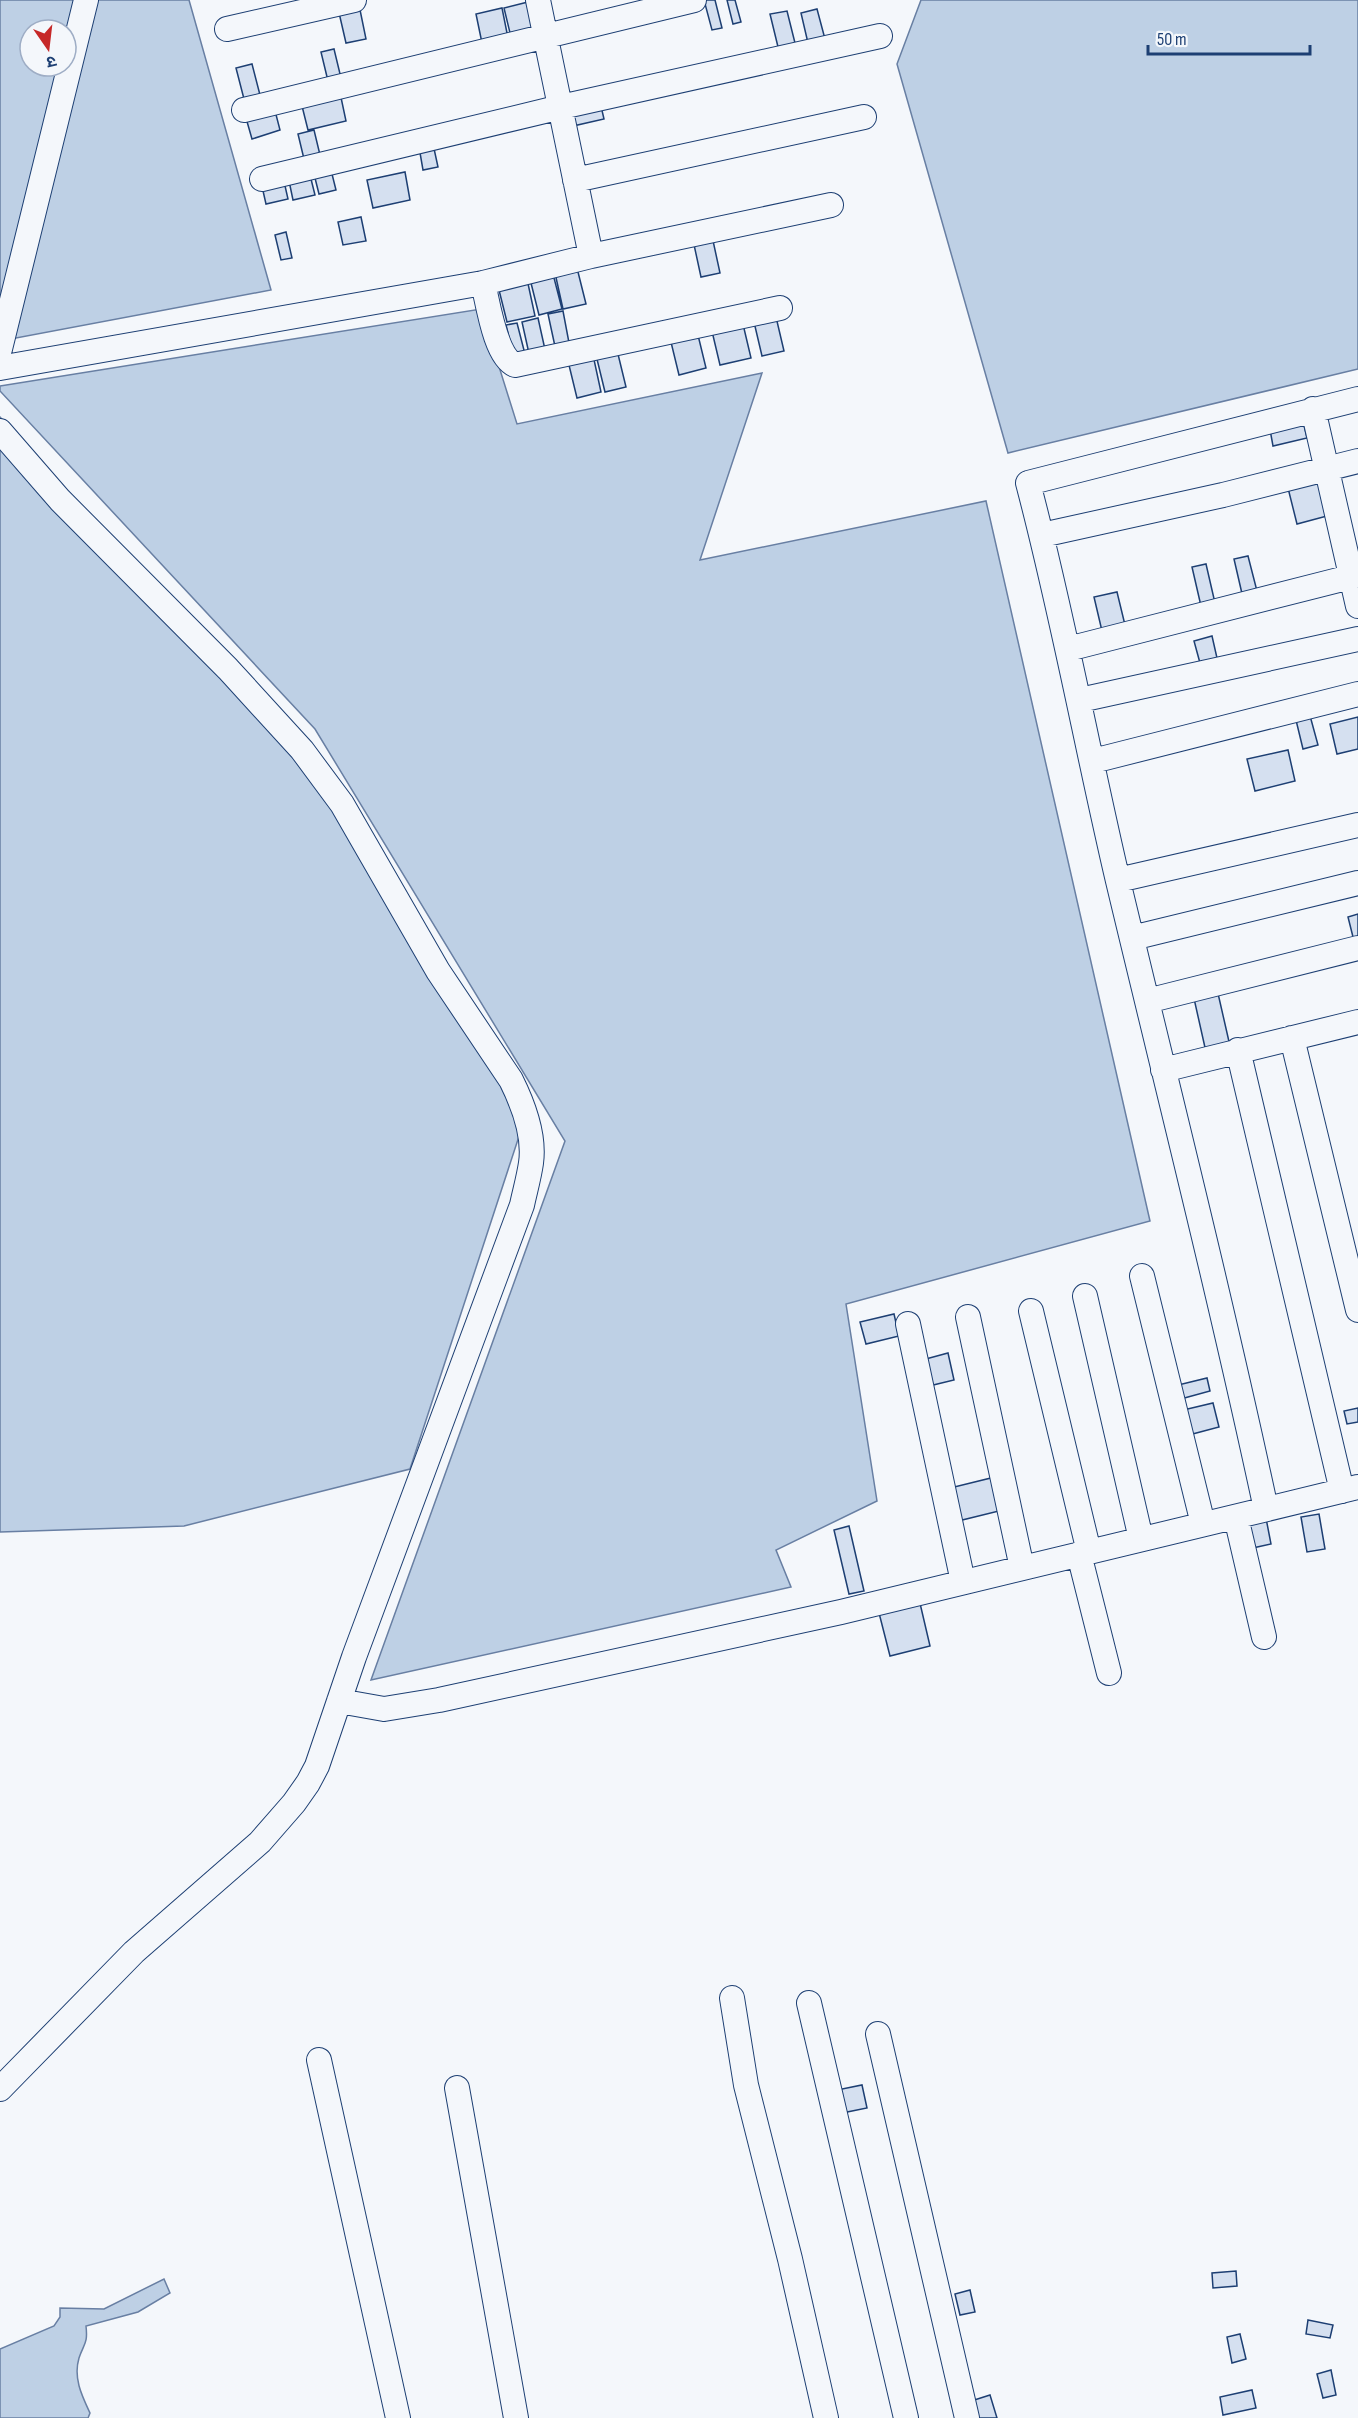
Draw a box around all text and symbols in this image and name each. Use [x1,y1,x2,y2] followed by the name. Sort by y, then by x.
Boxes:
[18,18,78,78] north arrow
[1148,18,1310,56] scale bar
[1157,29,1187,50] text: 50 m
[44,51,58,72] text: उ

